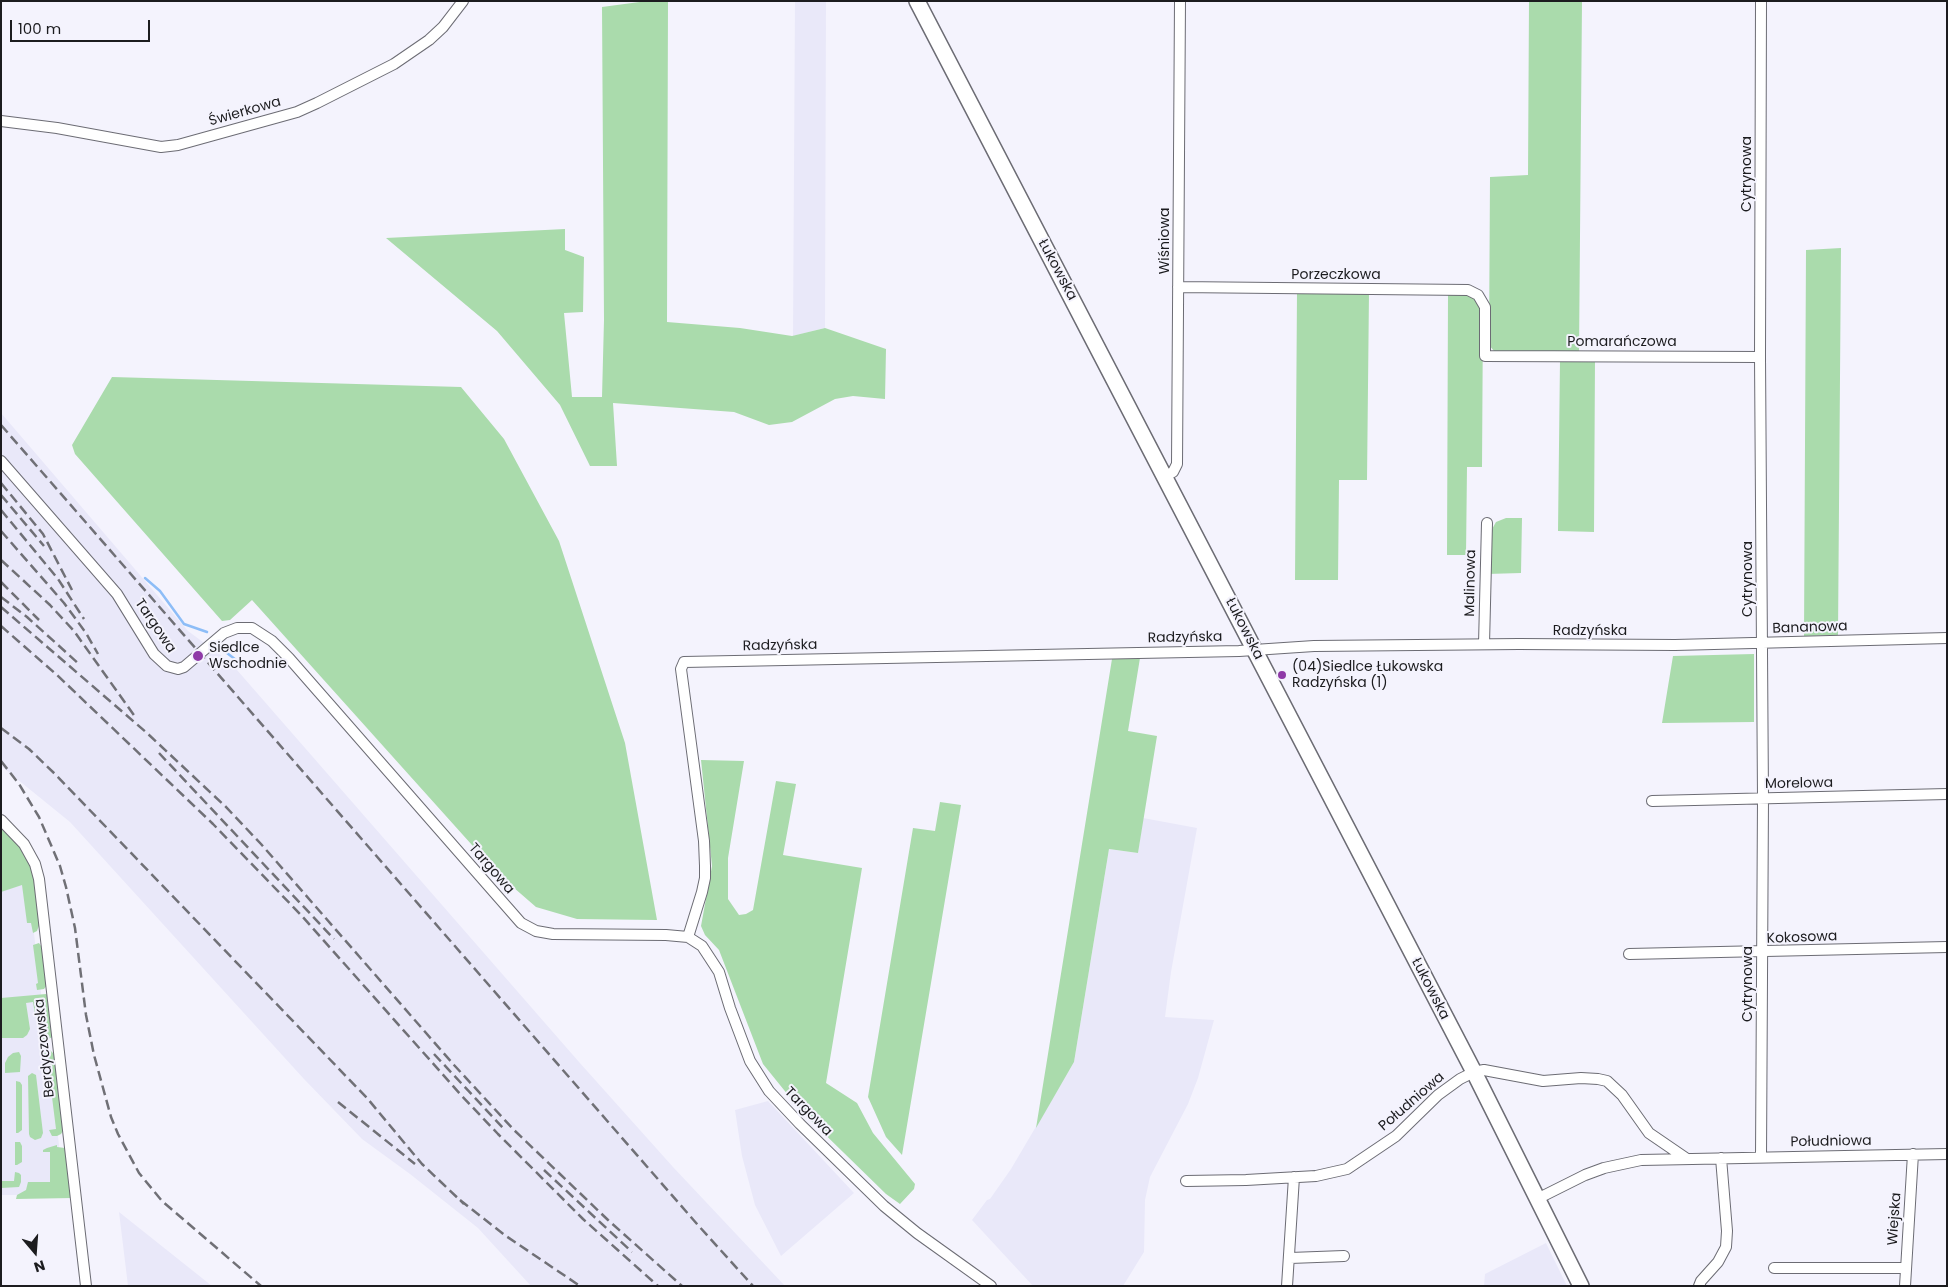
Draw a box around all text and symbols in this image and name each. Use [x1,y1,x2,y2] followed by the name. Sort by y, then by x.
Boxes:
[12,10,152,42] scale bar
[18,18,61,39] text: 100 m
[207,94,283,130] street label: Świerkowa
[1739,136,1755,212] street label: Cytrynowa
[1157,208,1173,274] street label: Wiśniowa
[1034,237,1080,303] street label: Łukowska
[1291,267,1381,283] street label: Porzeczkowa
[1567,334,1677,350] street label: Pomarańczowa
[1740,541,1756,617] street label: Cytrynowa
[1462,549,1480,617] street label: Malinowa
[1221,595,1267,663] street label: Łukowska
[131,596,179,656] street label: Targowa
[1772,618,1848,638] street label: Bananowa
[1553,623,1627,639] street label: Radzyńska
[1148,629,1222,647] street label: Radzyńska
[743,637,817,655] street label: Radzyńska
[209,640,287,672] place label: Siedlce Wschodnie
[191,649,205,663] marker: Siedlce Wschodnie
[1292,659,1443,692] place label: (04)Siedlce Łukowska Radzyńska (1)
[1276,669,1288,681] marker: (04)Siedlce Łukowska Radzyńska (1)
[1765,775,1833,793] street label: Morelowa
[464,840,518,898] street label: Targowa
[1766,928,1838,948] street label: Kokosowa
[1740,946,1756,1022] street label: Cytrynowa
[1407,955,1453,1023] street label: Łukowska
[31,998,59,1098] street label: Berdyczowska
[1376,1069,1448,1135] street label: Południowa
[781,1084,835,1140] street label: Targowa
[1790,1133,1872,1151] street label: Południowa
[1885,1192,1905,1246] street label: Wiejska
[10,1227,60,1277] north arrow
[32,1255,48,1277] text: N

